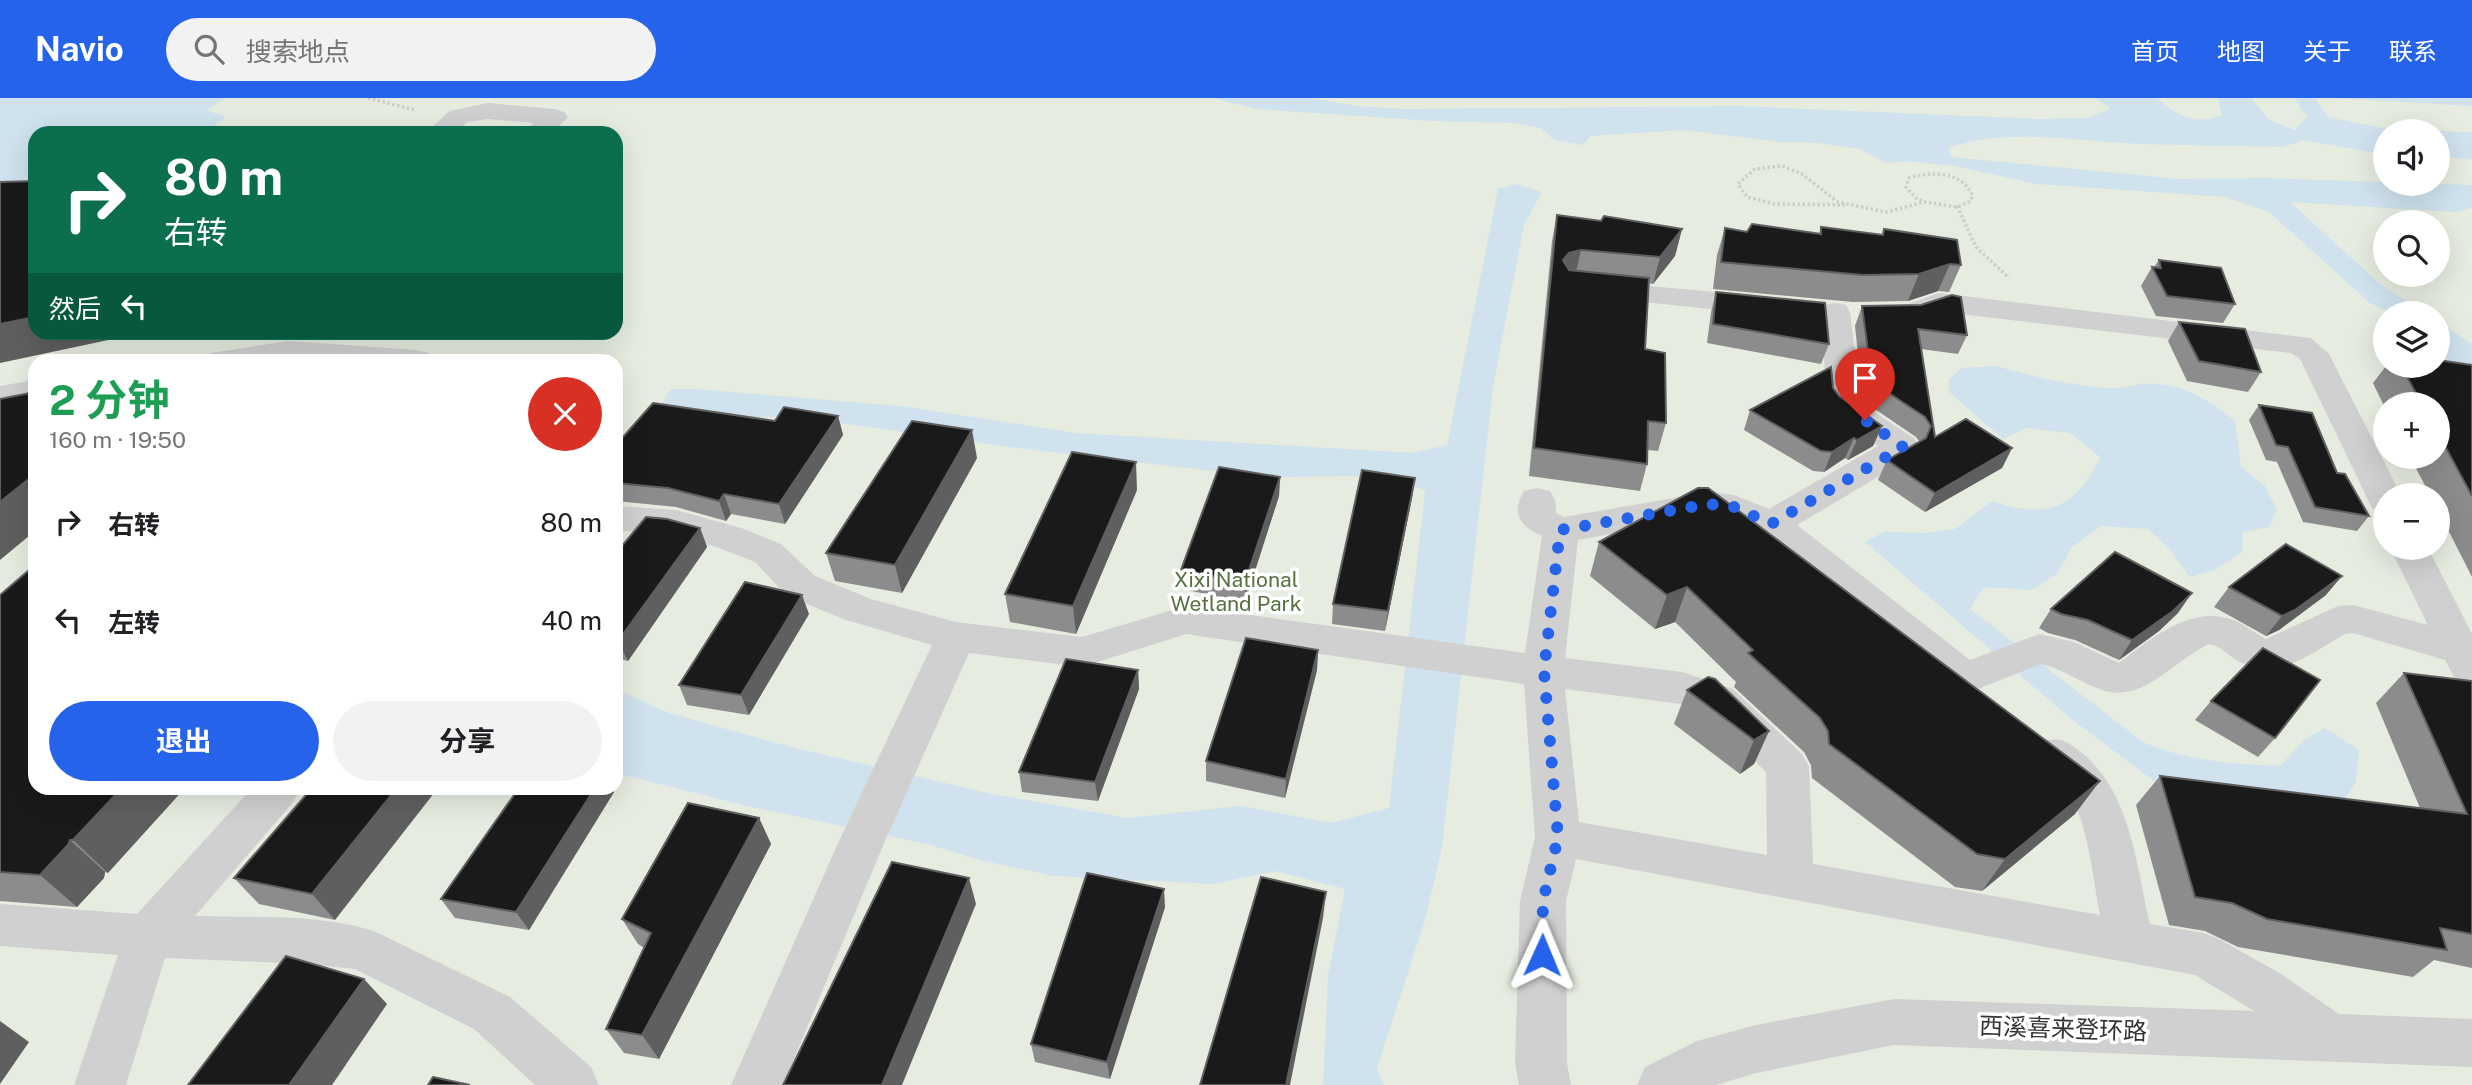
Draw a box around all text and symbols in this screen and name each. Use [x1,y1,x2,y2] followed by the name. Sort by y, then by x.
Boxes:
[166,18,656,81] search box
[35,30,124,68] text: Navio
[190,30,228,68] icon: search
[246,36,350,67] text: 搜索地点
[2131,37,2179,65] text: 首页
[2217,37,2265,65] text: 地图
[2303,37,2351,65] text: 关于
[2389,37,2437,65] text: 联系
[2373,119,2450,560] map controls
[2373,119,2450,196] button: sound
[164,148,283,206] text: 80 m
[49,154,140,245] icon: right
[2373,210,2450,287] button: search
[164,214,228,251] text: 右转
[115,287,153,325] icon: left
[49,293,101,324] text: 然后
[2373,301,2450,378] button: layers
[1835,348,1895,420] pin
[1846,359,1884,397] icon: arrive
[49,375,169,424] text: 2 分钟
[528,377,602,451] button: close
[2373,392,2450,469] button: +
[49,426,186,453] text: 160 m · 19:50
[2373,483,2450,560] button: −
[49,503,87,541] icon: right
[541,507,602,538] text: 80 m
[108,509,160,540] text: 右转
[1170,567,1302,616] park label: Xixi National Wetland Park
[49,601,87,639] icon: left
[541,605,602,636] text: 40 m
[108,607,160,638] text: 左转
[49,701,319,781] button: 退出
[333,701,602,781] button: 分享
[1505,918,1579,992] position arrow
[1979,1011,2147,1045] street label: 西溪喜来登环路

